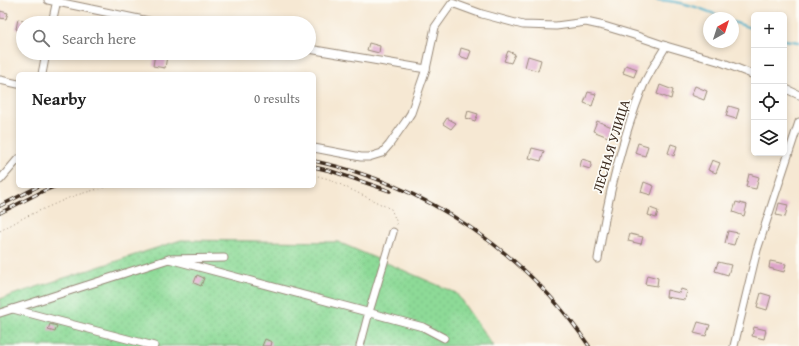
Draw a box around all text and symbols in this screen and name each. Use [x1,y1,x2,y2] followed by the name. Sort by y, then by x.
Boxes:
[703,12,739,48] north arrow
[751,12,787,156] map controls
[751,12,787,48] button: +
[16,16,316,60] search box
[30,27,52,49] icon: search
[62,28,136,49] text: Search here
[751,48,787,84] button: −
[751,84,787,120] button: locate
[32,86,86,111] text: Nearby
[254,89,300,108] text: 0 results
[587,96,635,195] street label: ЛЕСНАЯ УЛИЦА
[751,120,787,156] button: layers

